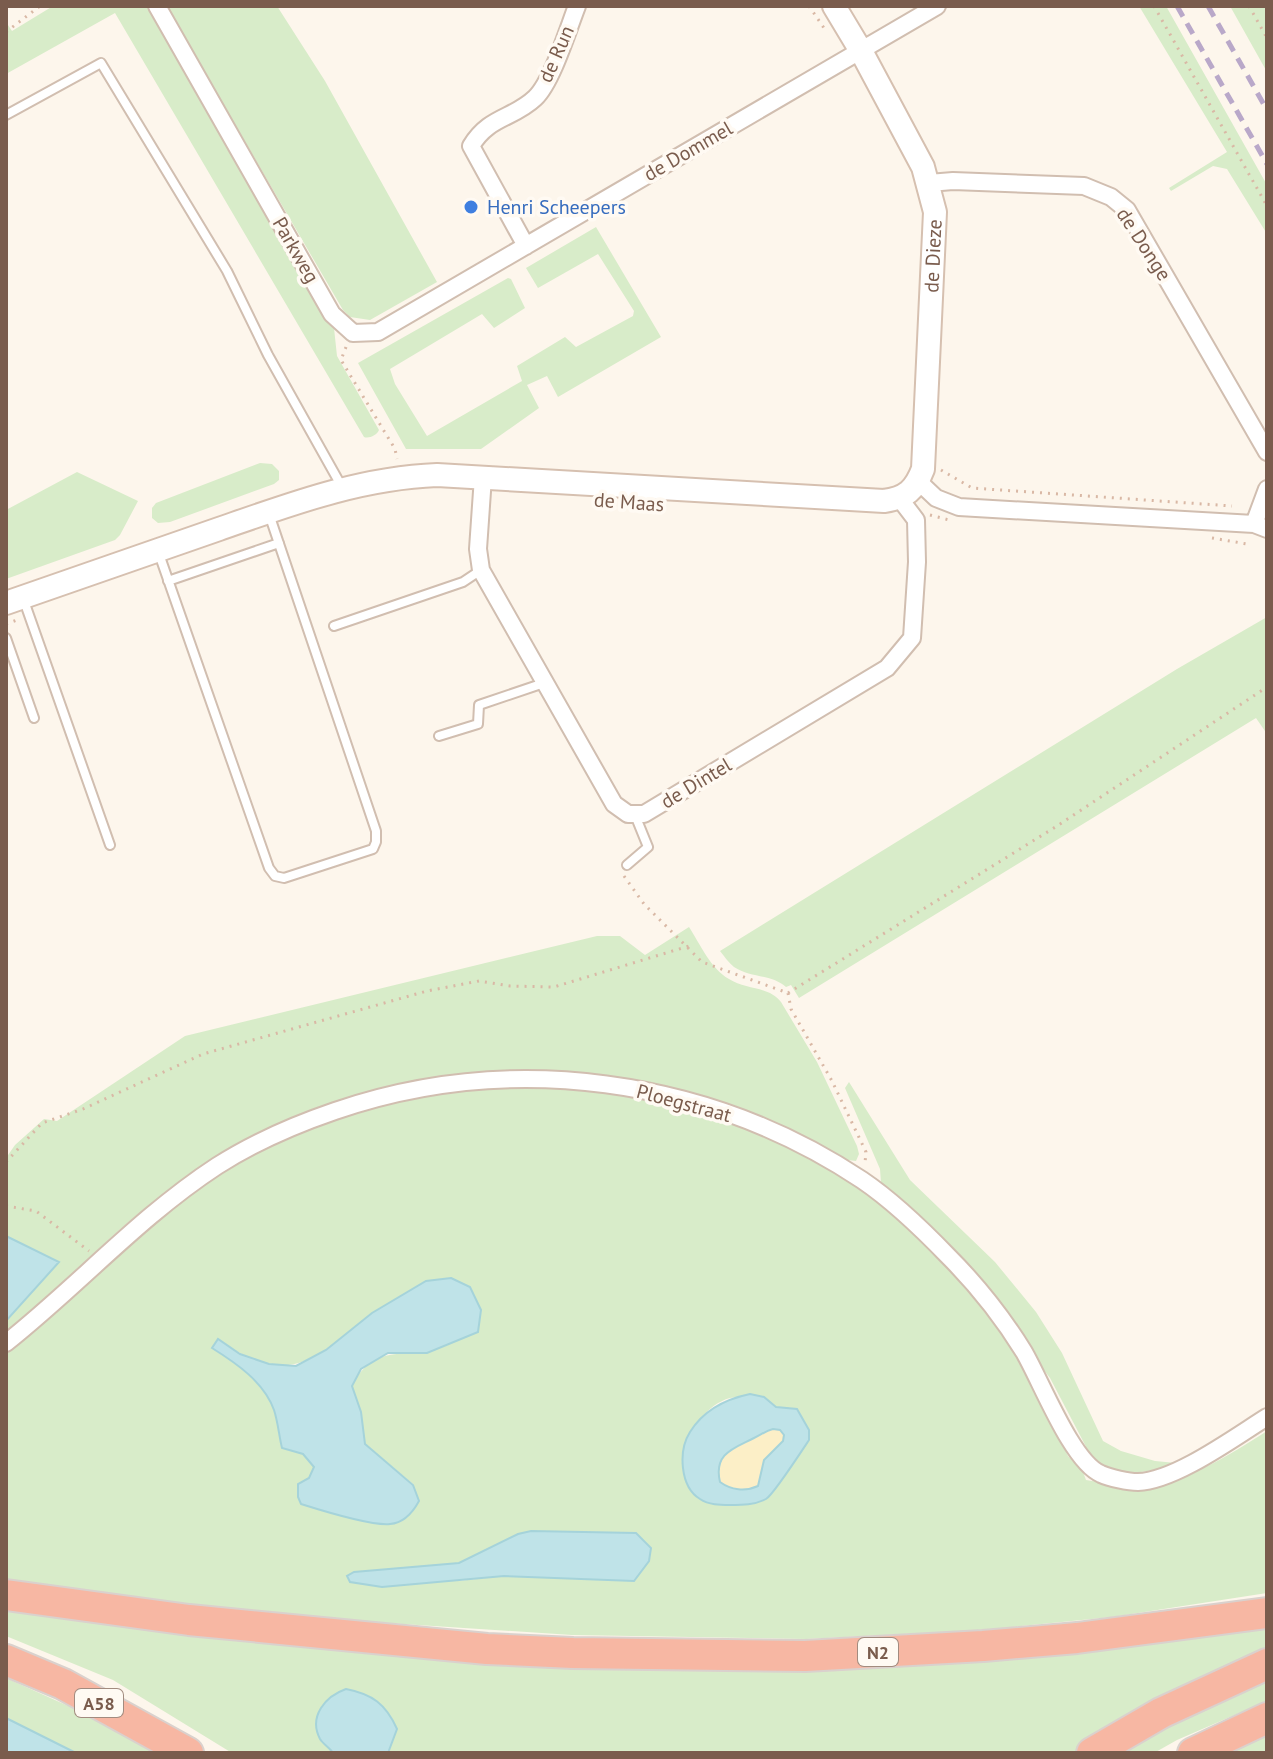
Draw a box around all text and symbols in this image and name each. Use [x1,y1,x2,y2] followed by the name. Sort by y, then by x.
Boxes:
[532,21,580,87] street label: de Run
[639,115,737,187] street label: de Dommel
[487,194,626,220] place label: Henri Scheepers
[462,198,480,216] marker: Henri Scheepers
[1111,203,1177,285] street label: de Donge
[267,212,325,288] street label: Parkweg
[918,219,948,293] street label: de Dieze
[593,487,665,517] street label: de Maas
[656,752,736,814] street label: de Dintel
[634,1078,734,1128] street label: Ploegstraat
[858,1638,898,1666] road number: N2
[75,1689,123,1717] road number: A58

